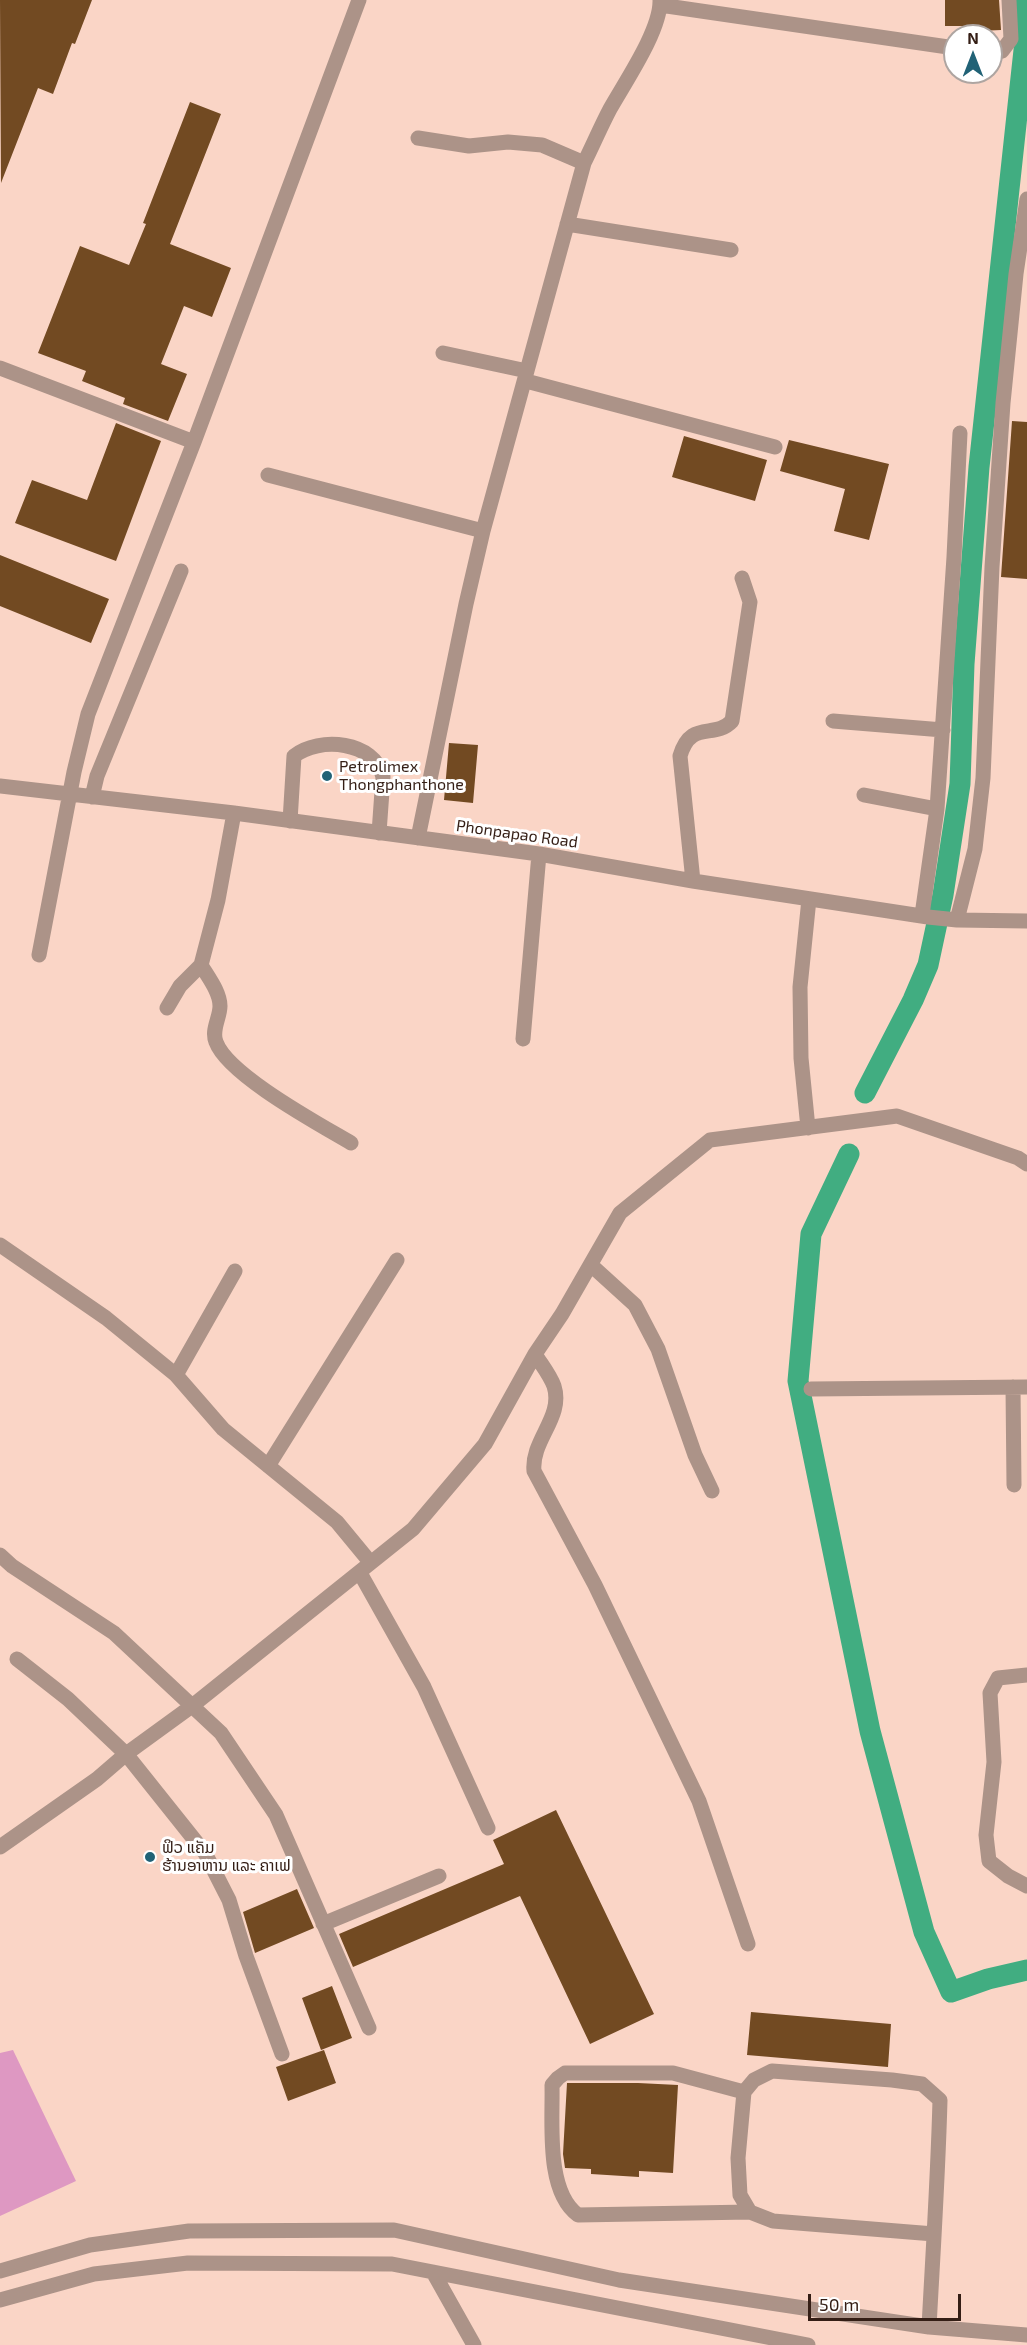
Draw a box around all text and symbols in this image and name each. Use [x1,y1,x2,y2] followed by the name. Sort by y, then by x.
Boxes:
[943,24,1003,84] north arrow
[967,28,979,47] text: N
[339,757,464,795] place label: Petrolimex Thongphanthone
[320,769,334,783] marker: Petrolimex Thongphanthone
[455,816,579,852] street label: Phonpapao Road
[162,1838,291,1876] place label: ຟິວ ແຄັມ ຮ້ານອາຫານ ແລະ ຄາເຟ
[143,1850,157,1864] marker: ຟິວ ແຄັມ ຮ້ານອາຫານ ແລະ ຄາເຟ
[811,2282,964,2320] scale bar
[819,2293,859,2315] text: 50 m

